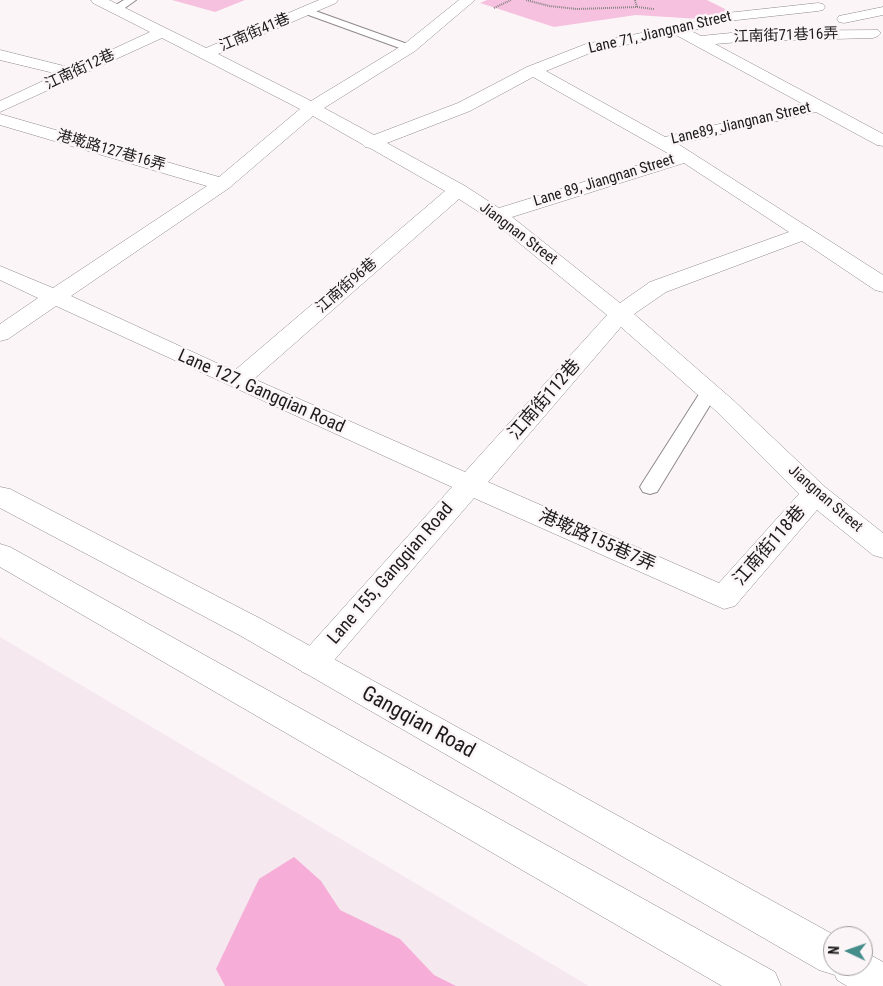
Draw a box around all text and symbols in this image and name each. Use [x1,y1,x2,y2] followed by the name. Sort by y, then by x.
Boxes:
[587,8,733,58] street label: Lane 71, Jiangnan Street
[217,10,293,56] street label: 江南街41巷
[733,25,839,47] street label: 江南街71巷16弄
[42,46,118,94] street label: 江南街12巷
[669,99,813,149] street label: Lane89, Jiangnan Street
[55,127,167,175] street label: 港墘路127巷16弄
[532,151,676,211] street label: Lane 89, Jiangnan Street
[476,199,560,269] street label: Jiangnan Street
[313,255,381,317] street label: 江南街96巷
[174,345,348,439] street label: Lane 127, Gangqian Road
[504,356,586,444] street label: 江南街112巷
[784,462,866,536] street label: Jiangnan Street
[324,499,458,649] street label: Lane 155, Gangqian Road
[729,502,811,590] street label: 江南街118巷
[535,506,659,576] street label: 港墘路155巷7弄
[357,682,479,764] street label: Gangqian Road
[823,926,873,976] north arrow
[826,946,842,955] text: N

